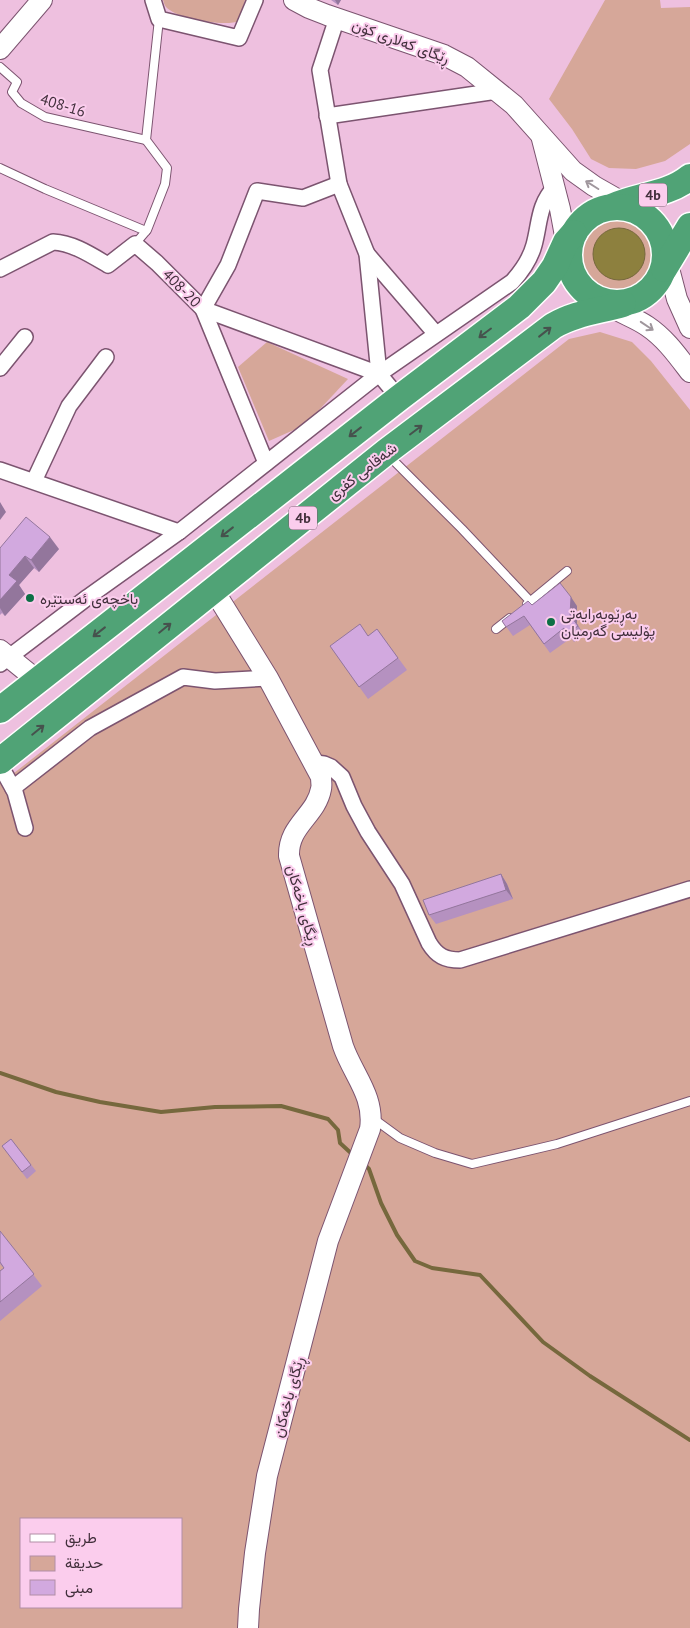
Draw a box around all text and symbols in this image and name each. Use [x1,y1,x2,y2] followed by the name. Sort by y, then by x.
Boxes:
[349,15,452,70] street label: ڕێگای کەلاری کۆن
[38,89,88,121] street label: 408-16
[586,180,600,190] one-way arrow
[639,184,667,206] road number: 4b
[159,265,205,311] street label: 408-20
[639,321,653,331] one-way arrow
[539,327,552,338] one-way arrow
[478,328,492,338] one-way arrow
[409,425,423,435] one-way arrow
[349,426,362,437] one-way arrow
[323,438,401,505] street label: شەقامی کفری
[289,506,317,530] road number: 4b
[221,526,234,537] one-way arrow
[40,589,138,609] place label: باخچەی ئەستێرە
[24,592,36,604] marker: باخچەی ئەستێرە
[561,604,655,641] place label: بەڕێوبەرایەتی پۆلیسی گەرمیان
[545,616,557,628] marker: بەڕێوبەرایەتی پۆلیسی گەرمیان
[158,623,171,634] one-way arrow
[93,626,106,637] one-way arrow
[31,724,44,735] one-way arrow
[280,863,324,948] street label: ڕێگای باخەکان
[268,1355,311,1440] street label: ڕێگای باخەکان
[20,1518,182,1608] legend
[65,1528,97,1548] text: طريق
[65,1553,103,1572] text: حديقة
[65,1578,93,1598] text: مبنى

